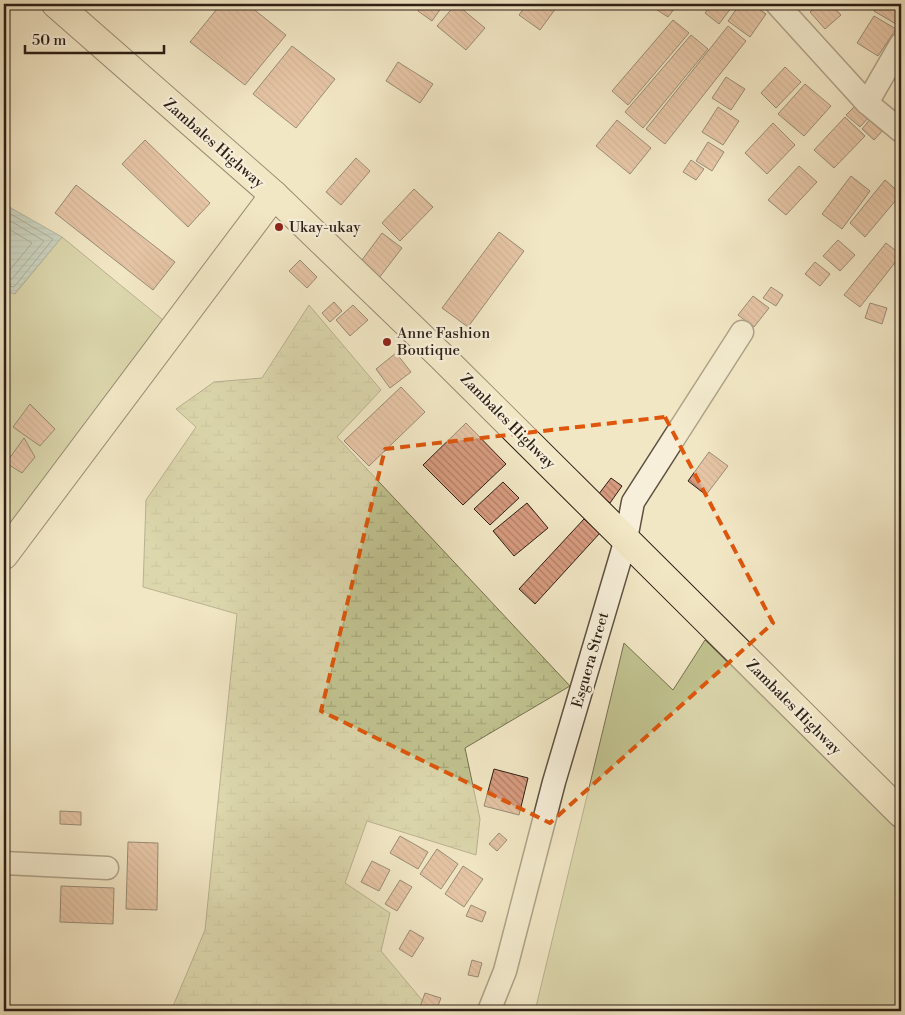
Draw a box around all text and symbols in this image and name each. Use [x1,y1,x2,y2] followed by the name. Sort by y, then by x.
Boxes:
[25,22,164,54] scale bar
[32,31,66,50] text: 50 m
[159,95,268,193] street label: Zambales Highway
[289,218,361,237] place label: Ukay-ukay
[273,221,285,233] marker: Ukay-ukay
[396,324,490,360] place label: Anne Fashion Boutique
[381,336,393,348] marker: Anne Fashion Boutique
[456,370,560,474] street label: Zambales Highway
[568,609,613,710] street label: Esguera Street
[742,656,846,760] street label: Zambales Highway

